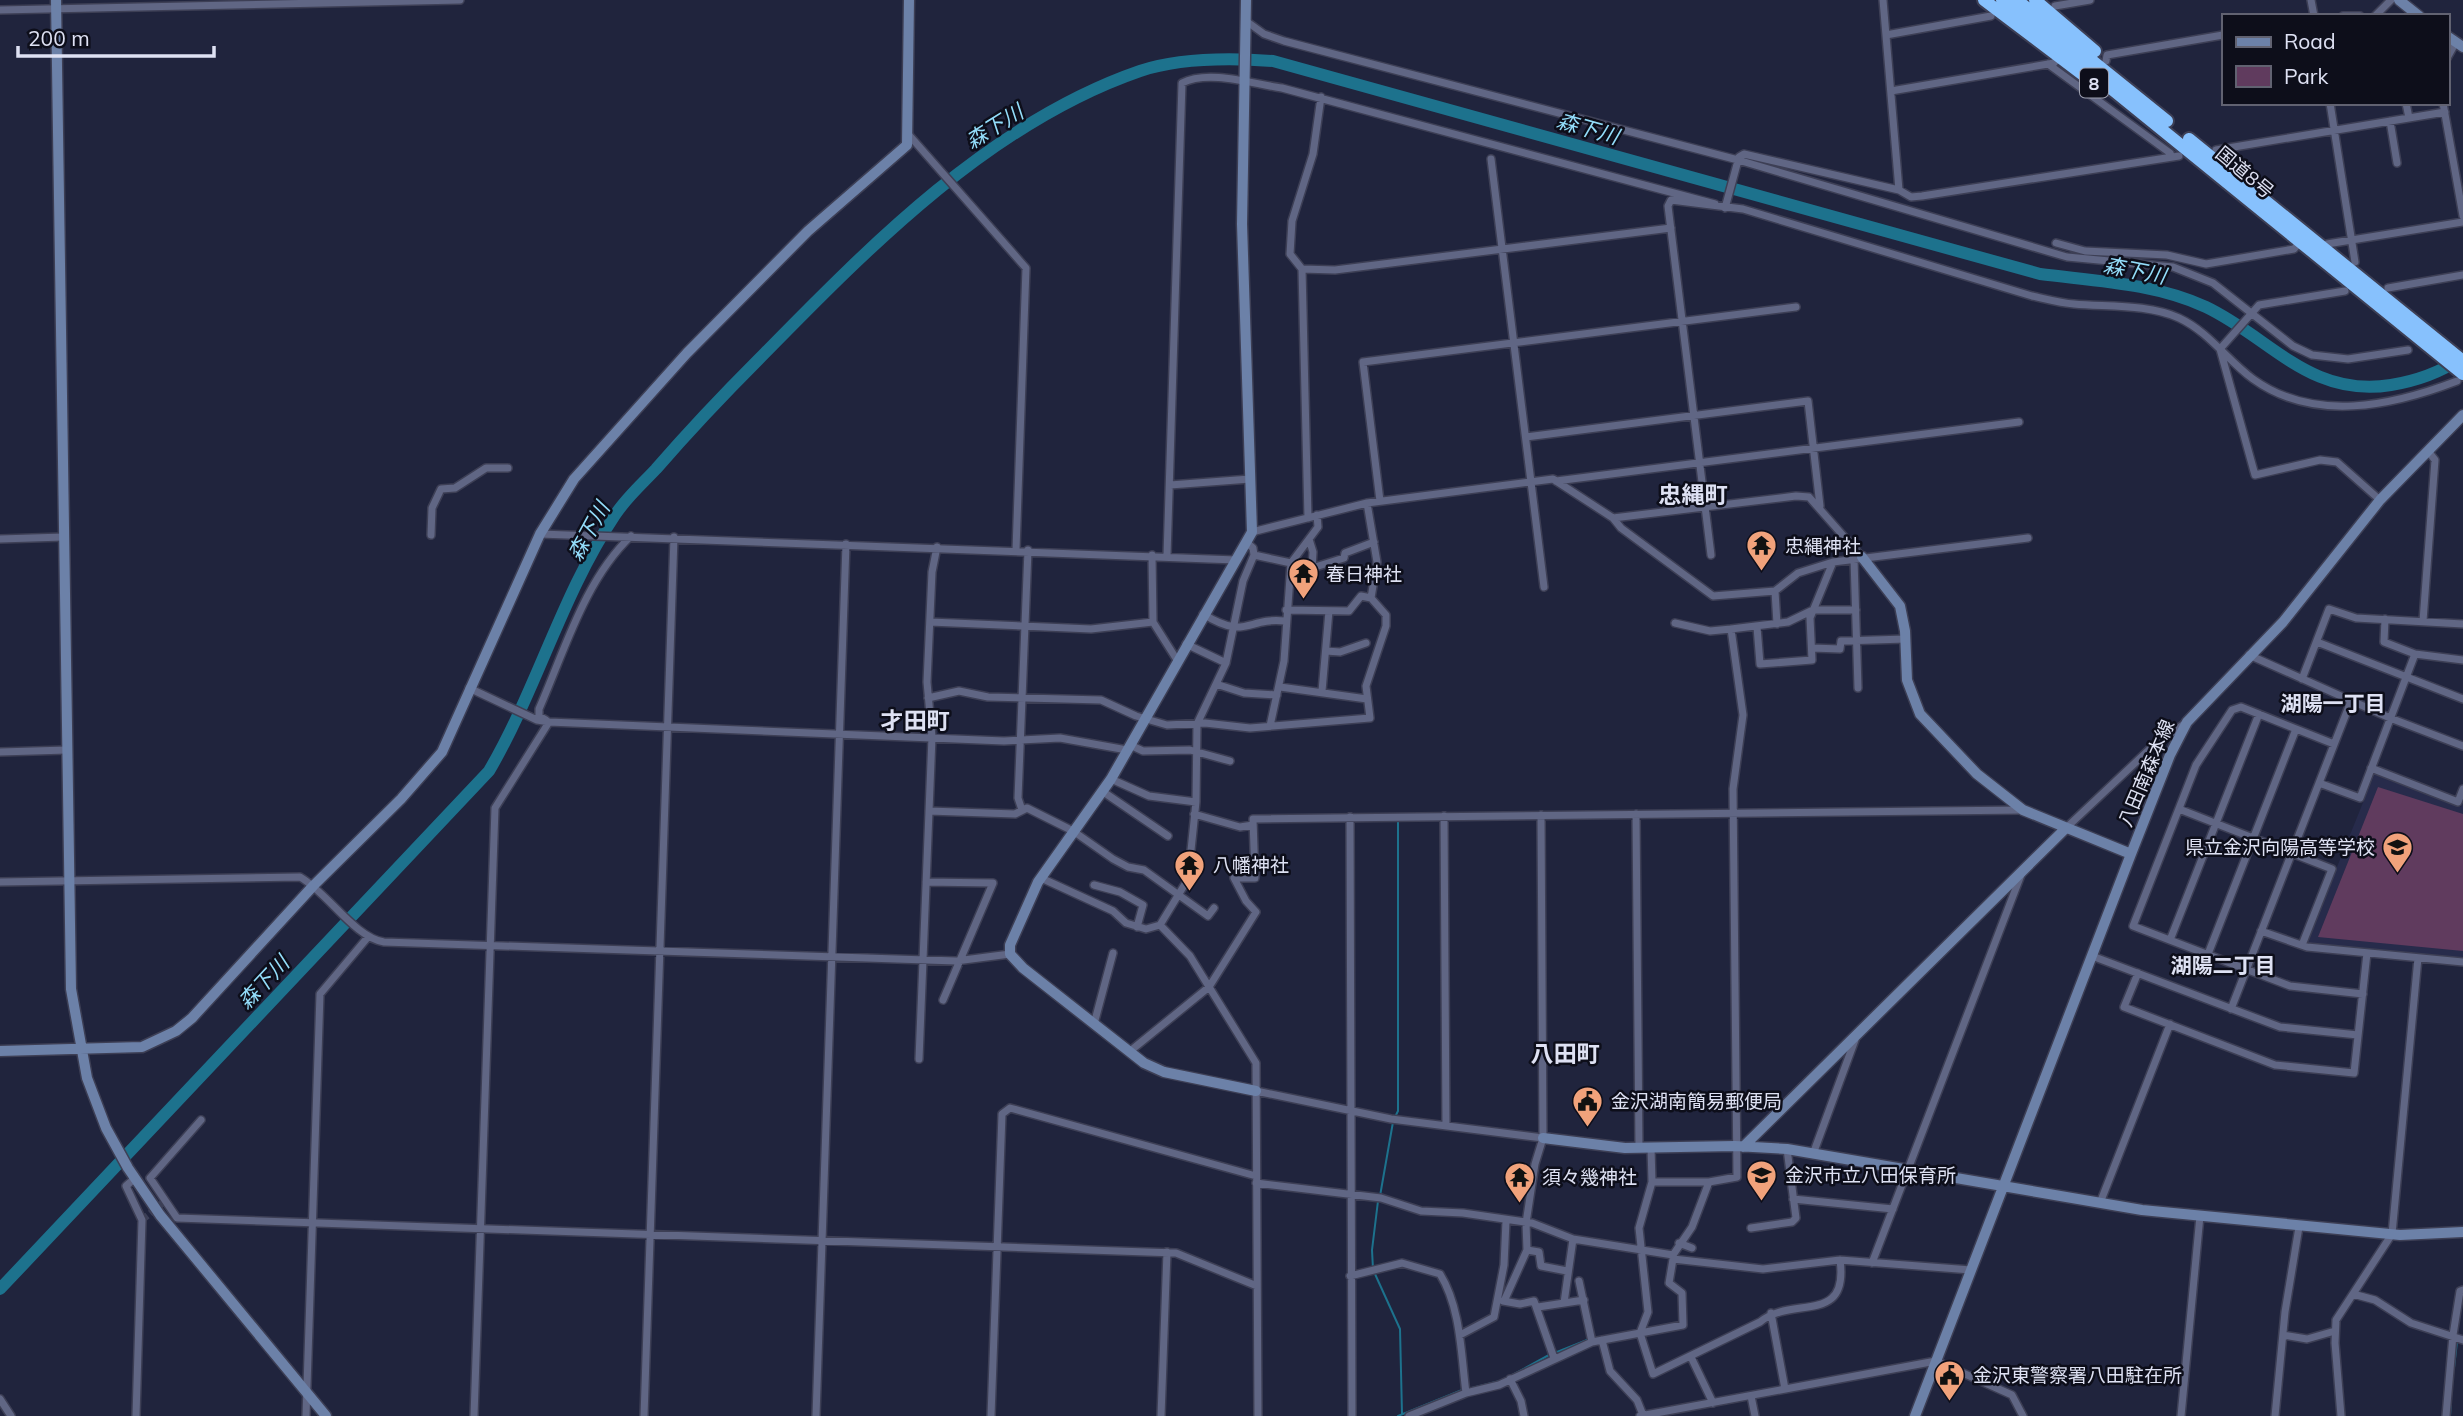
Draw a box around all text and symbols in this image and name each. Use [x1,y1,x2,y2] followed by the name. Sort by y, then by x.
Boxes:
[18,14,214,58] scale bar
[2222,14,2449,105] legend
[28,25,90,51] text: 200 m
[2284,28,2335,54] text: Road
[2284,63,2328,89] text: Park
[2080,68,2108,98] road number: 8
[960,97,1029,154] water label: 森下川
[1554,107,1624,150] water label: 森下川
[2211,141,2279,203] street label: 国道8号
[2102,251,2170,289] water label: 森下川
[1659,480,1728,509] district label: 忠縄町
[561,495,616,565] water label: 森下川
[1745,529,1779,573] temple icon: 忠縄神社
[1785,534,1861,558] place label: 忠縄神社
[1286,557,1320,601] temple icon: 春日神社
[1326,562,1402,586] place label: 春日神社
[2281,690,2386,716] district label: 湖陽一丁目
[881,706,950,735] district label: 才田町
[2113,716,2179,830] street label: 八田南森本線
[2381,830,2415,874] school or university icon: 県立金沢向陽高等学校
[2185,835,2375,859] place label: 県立金沢向陽高等学校
[1173,848,1207,892] temple icon: 八幡神社
[1213,853,1289,877] place label: 八幡神社
[232,949,295,1014] water label: 森下川
[2171,952,2276,978] district label: 湖陽二丁目
[1531,1039,1600,1068] district label: 八田町
[1571,1084,1605,1128] public building icon: 金沢湖南簡易郵便局
[1611,1089,1782,1113] place label: 金沢湖南簡易郵便局
[1745,1158,1779,1202] school or university icon: 金沢市立八田保育所
[1502,1160,1536,1204] temple icon: 須々幾神社
[1785,1163,1956,1187] place label: 金沢市立八田保育所
[1542,1165,1637,1189] place label: 須々幾神社
[1933,1358,1967,1402] public building icon: 金沢東警察署八田駐在所
[1973,1363,2182,1387] place label: 金沢東警察署八田駐在所

